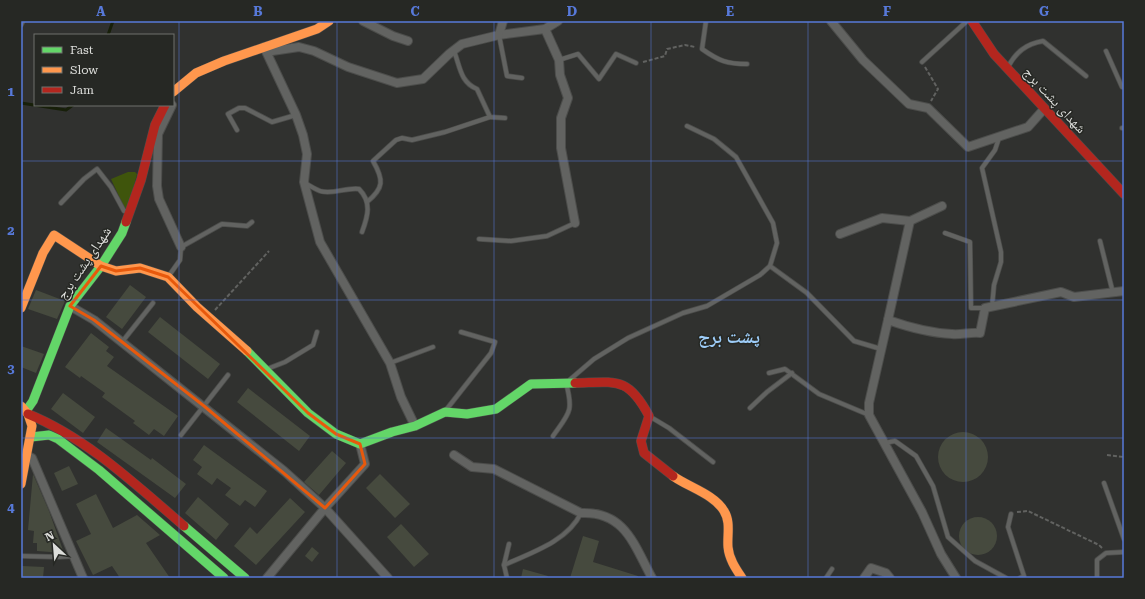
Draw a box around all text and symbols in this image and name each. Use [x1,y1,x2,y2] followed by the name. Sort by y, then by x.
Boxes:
[96,4,106,19] text: A
[253,4,263,19] text: B
[410,4,420,19] text: C
[567,4,577,19] text: D
[726,4,734,19] text: E
[883,4,891,19] text: F
[1039,4,1049,19] text: G
[34,34,174,106] legend
[70,43,94,57] text: Fast
[70,63,98,77] text: Slow
[1019,64,1090,138] street label: شهدای پشت برج
[70,83,94,97] text: Jam
[7,84,15,99] text: 1
[7,223,15,238] text: 2
[54,224,116,303] street label: شهدای پشت برج
[698,326,760,348] district label: پشت برج
[7,361,15,376] text: 3
[7,500,15,515] text: 4
[34,525,74,565] north arrow
[43,529,57,544] text: N

